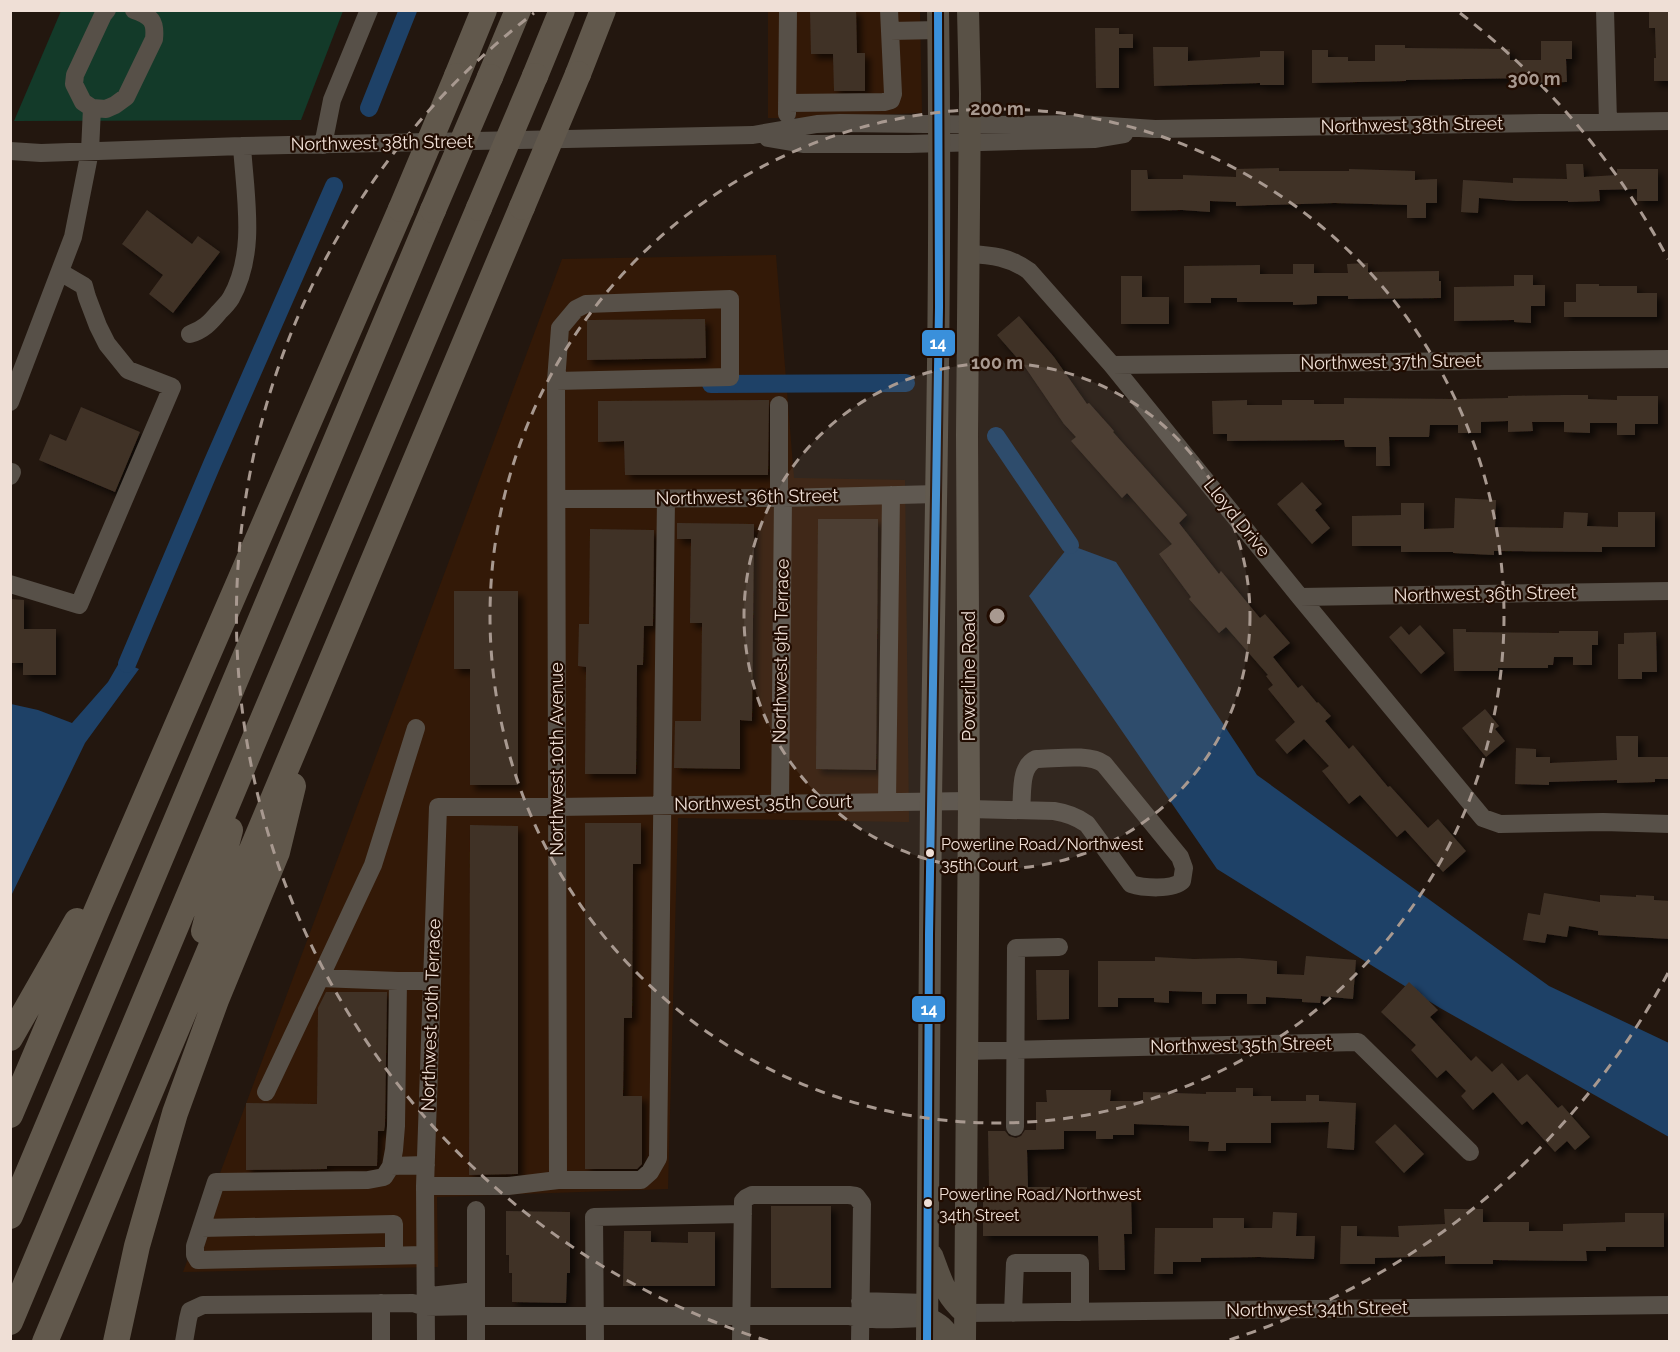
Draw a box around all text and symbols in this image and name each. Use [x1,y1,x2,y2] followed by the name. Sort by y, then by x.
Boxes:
[1507,68,1561,89] text: 300 m
[970,98,1024,119] text: 200 m
[1321,112,1503,137] street label: Northwest 38th Street
[291,130,473,155] street label: Northwest 38th Street
[921,329,956,357] line badge: 14
[929,334,947,353] text: 14
[1300,349,1482,374] street label: Northwest 37th Street
[971,352,1023,373] text: 100 m
[1200,475,1275,561] street label: Lloyd Drive
[655,484,839,509] street label: Northwest 36th Street
[768,558,793,744] street label: Northwest 9th Terrace
[1393,581,1577,606] street label: Northwest 36th Street
[987,606,1007,626] centre of rings
[958,611,979,741] street label: Powerline Road
[546,662,567,856] street label: Northwest 10th Avenue
[674,790,852,815] street label: Northwest 35th Court
[941,835,1144,875] place label: Powerline Road/Northwest 35th Court
[924,847,936,859] marker: Powerline Road/Northwest 35th Court
[417,918,444,1112] street label: Northwest 10th Terrace
[911,995,946,1023] line badge: 14
[920,1000,938,1019] text: 14
[1150,1032,1332,1057] street label: Northwest 35th Street
[939,1185,1142,1225] place label: Powerline Road/Northwest 34th Street
[922,1197,934,1209] marker: Powerline Road/Northwest 34th Street
[1226,1296,1408,1321] street label: Northwest 34th Street

